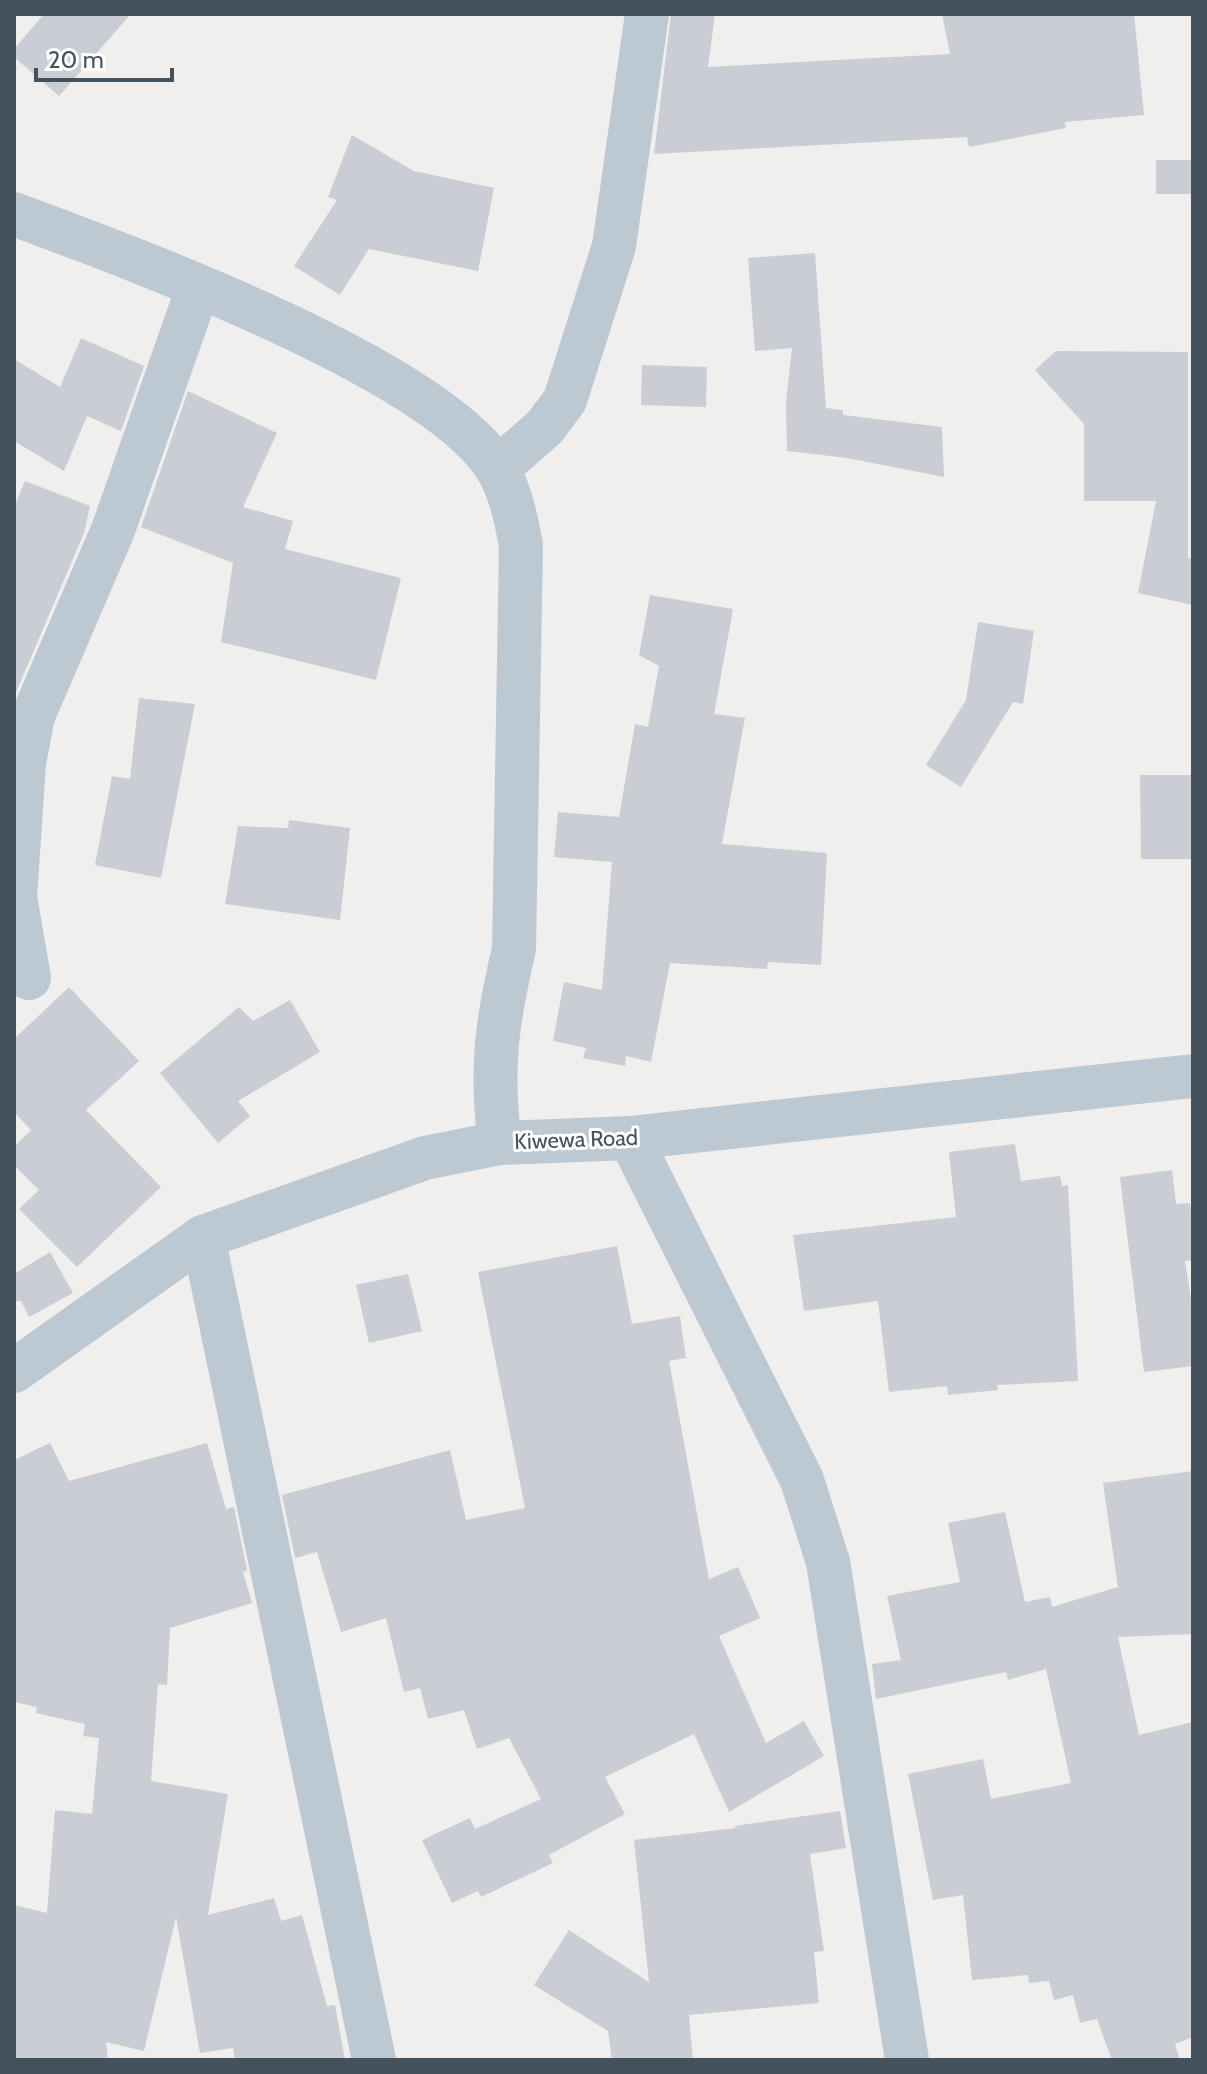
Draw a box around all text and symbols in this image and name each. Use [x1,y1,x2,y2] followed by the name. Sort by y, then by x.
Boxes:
[36,32,172,82] scale bar
[48,45,104,74] text: 20 m
[514,1124,638,1155] street label: Kiwewa Road

